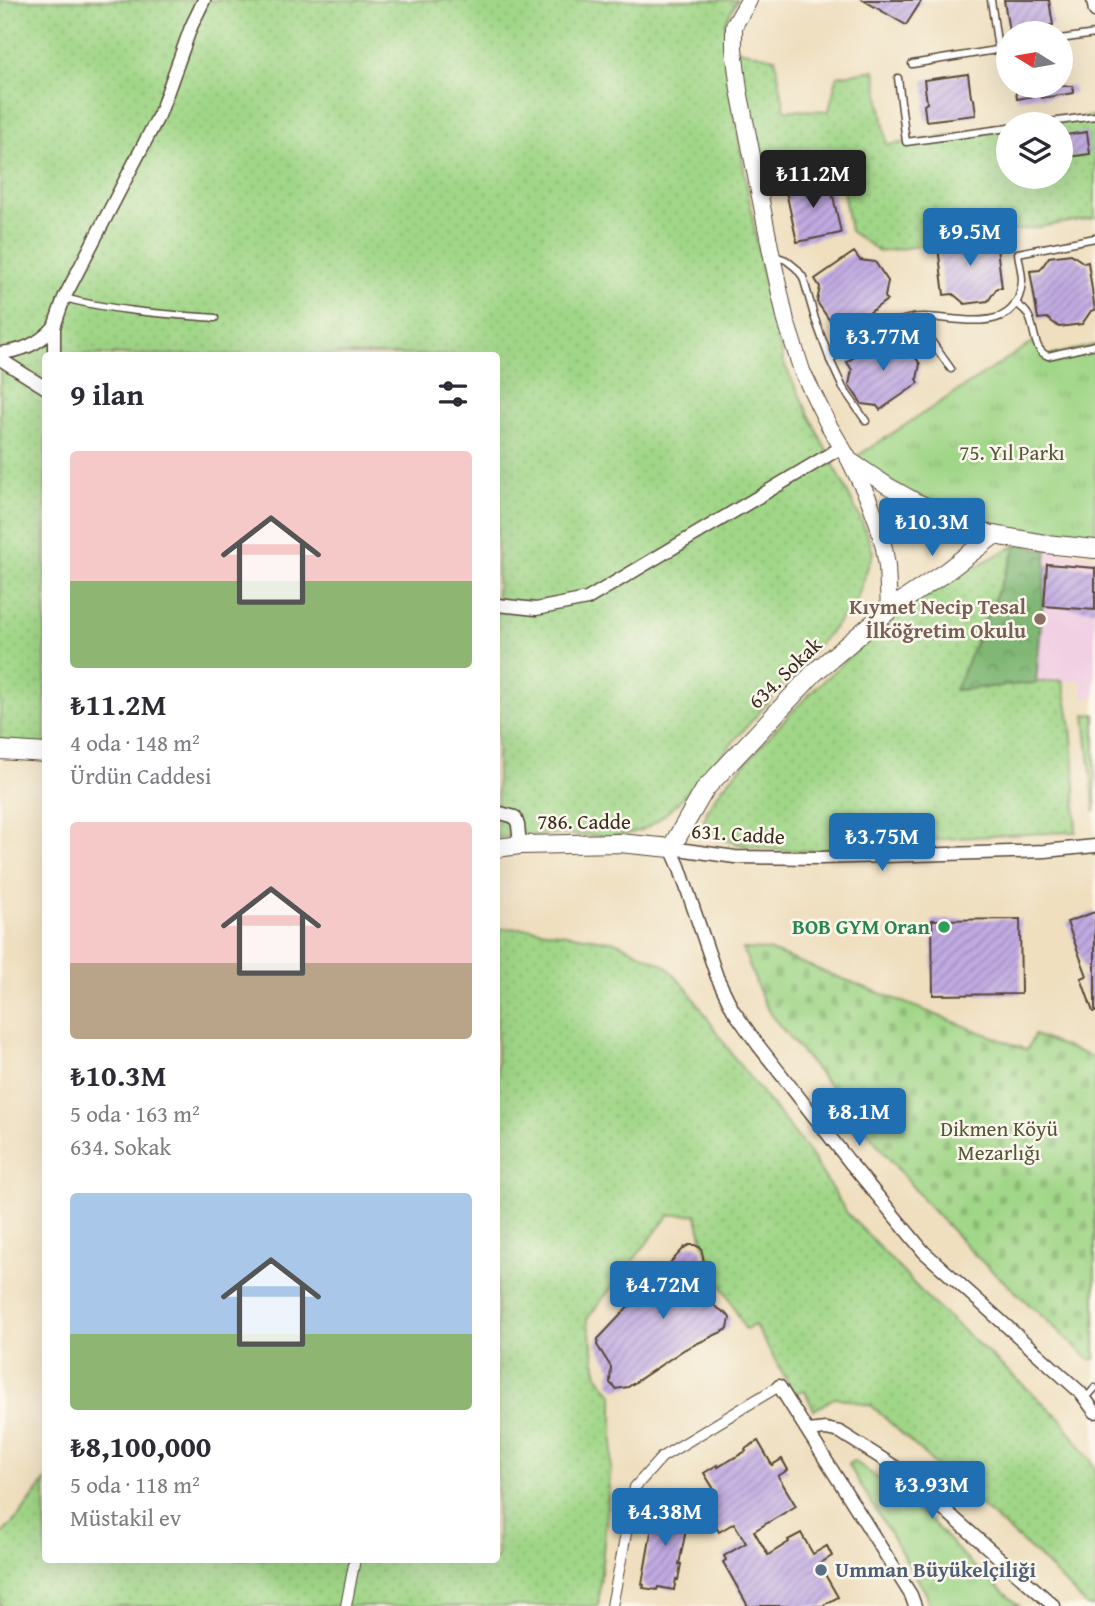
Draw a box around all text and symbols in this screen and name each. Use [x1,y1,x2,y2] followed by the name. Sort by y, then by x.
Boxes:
[996,21,1073,98] north arrow
[996,21,1073,189] map controls
[996,112,1073,189] button: layers
[756,150,870,210] pin: ₺11.2M
[776,156,850,189] text: ₺11.2M
[921,208,1019,268] pin: ₺9.5M
[939,214,1001,247] text: ₺9.5M
[826,314,940,373] pin: ₺3.77M
[846,319,920,352] text: ₺3.77M
[70,372,144,416] text: 9 ilan
[434,375,472,413] icon: filters
[959,437,1065,468] park label: 75. Yıl Parkı
[208,497,334,623] icon: home
[875,498,989,558] pin: ₺10.3M
[895,504,969,537] text: ₺10.3M
[849,591,1026,646] place label: Kıymet Necip Tesal İlköğretim Okulu
[1032,611,1048,627] marker: Kıymet Necip Tesal İlköğretim Okulu
[741,629,829,716] street label: 634. Sokak
[70,682,166,726] text: ₺11.2M
[70,726,200,759] text: 4 oda · 148 m²
[70,759,211,792] text: Ürdün Caddesi
[537,806,631,837] street label: 786. Cadde
[825,814,939,873] pin: ₺3.75M
[690,815,786,852] street label: 631. Cadde
[845,819,919,852] text: ₺3.75M
[208,868,334,994] icon: home
[792,911,931,942] place label: BOB GYM Oran
[936,919,952,935] marker: BOB GYM Oran
[70,1053,166,1097] text: ₺10.3M
[810,1088,908,1148] pin: ₺8.1M
[828,1094,890,1127] text: ₺8.1M
[70,1097,200,1130] text: 5 oda · 163 m²
[940,1113,1058,1168] park label: Dikmen Köyü Mezarlığı
[70,1130,171,1163] text: 634. Sokak
[208,1239,334,1365] icon: home
[606,1262,720,1321] pin: ₺4.72M
[626,1267,700,1300] text: ₺4.72M
[70,1424,211,1468] text: ₺8,100,000
[875,1462,989,1521] pin: ₺3.93M
[895,1467,969,1500] text: ₺3.93M
[70,1468,200,1501] text: 5 oda · 118 m²
[608,1488,722,1548] pin: ₺4.38M
[628,1494,702,1527] text: ₺4.38M
[70,1501,181,1534] text: Müstakil ev
[835,1554,1036,1585] place label: Umman Büyükelçiliği
[813,1562,829,1578] marker: Umman Büyükelçiliği

